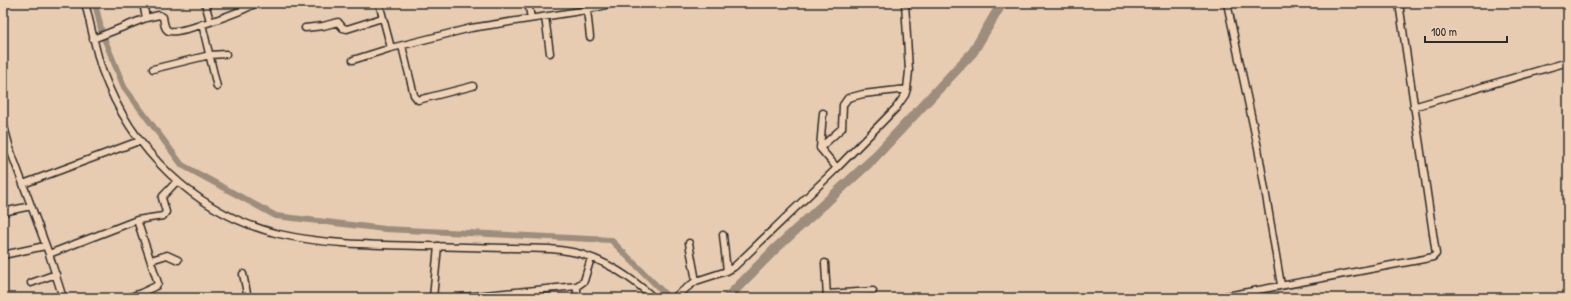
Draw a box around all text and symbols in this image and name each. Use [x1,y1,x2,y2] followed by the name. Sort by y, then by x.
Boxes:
[1425,18,1507,44] scale bar
[1431,23,1457,40] text: 100 m

